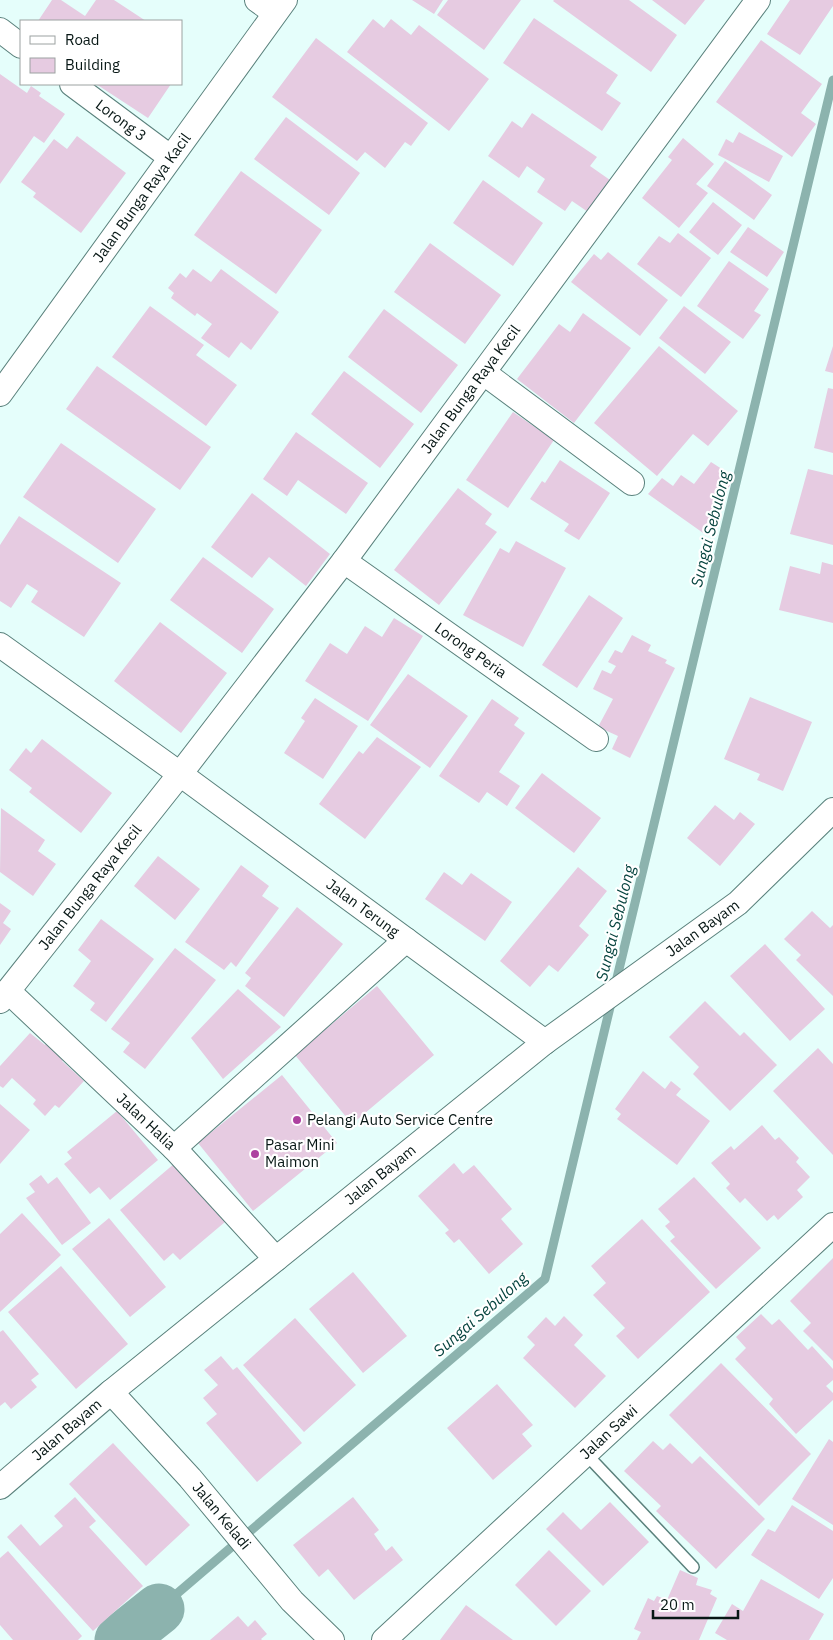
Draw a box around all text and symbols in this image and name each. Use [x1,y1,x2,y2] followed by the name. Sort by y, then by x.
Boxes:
[20,20,182,85] legend
[65,30,100,49] text: Road
[65,55,120,74] text: Building
[92,95,150,145] street label: Lorong 3
[88,129,195,266] street label: Jalan Bunga Raya Kacil
[417,321,524,457] street label: Jalan Bunga Raya Kecil
[686,468,734,589] water label: Sungai Sebulong
[431,618,511,682] street label: Lorong Peria
[34,820,145,954] street label: Jalan Bunga Raya Kecil
[591,862,639,983] water label: Sungai Sebulong
[323,875,403,941] street label: Jalan Terung
[662,895,743,961] street label: Jalan Bayam
[113,1089,180,1154] street label: Jalan Halia
[307,1110,493,1129] place label: Pelangi Auto Service Centre
[291,1114,303,1126] marker: Pelangi Auto Service Centre
[265,1135,335,1171] place label: Pasar Mini Maimon
[341,1140,419,1209] street label: Jalan Bayam
[249,1148,261,1160] marker: Pasar Mini Maimon
[429,1267,532,1360] water label: Sungai Sebulong
[28,1394,105,1465] street label: Jalan Bayam
[576,1401,641,1463] street label: Jalan Sawi
[188,1478,255,1553] street label: Jalan Keladi
[653,1588,738,1620] scale bar
[660,1595,695,1614] text: 20 m

